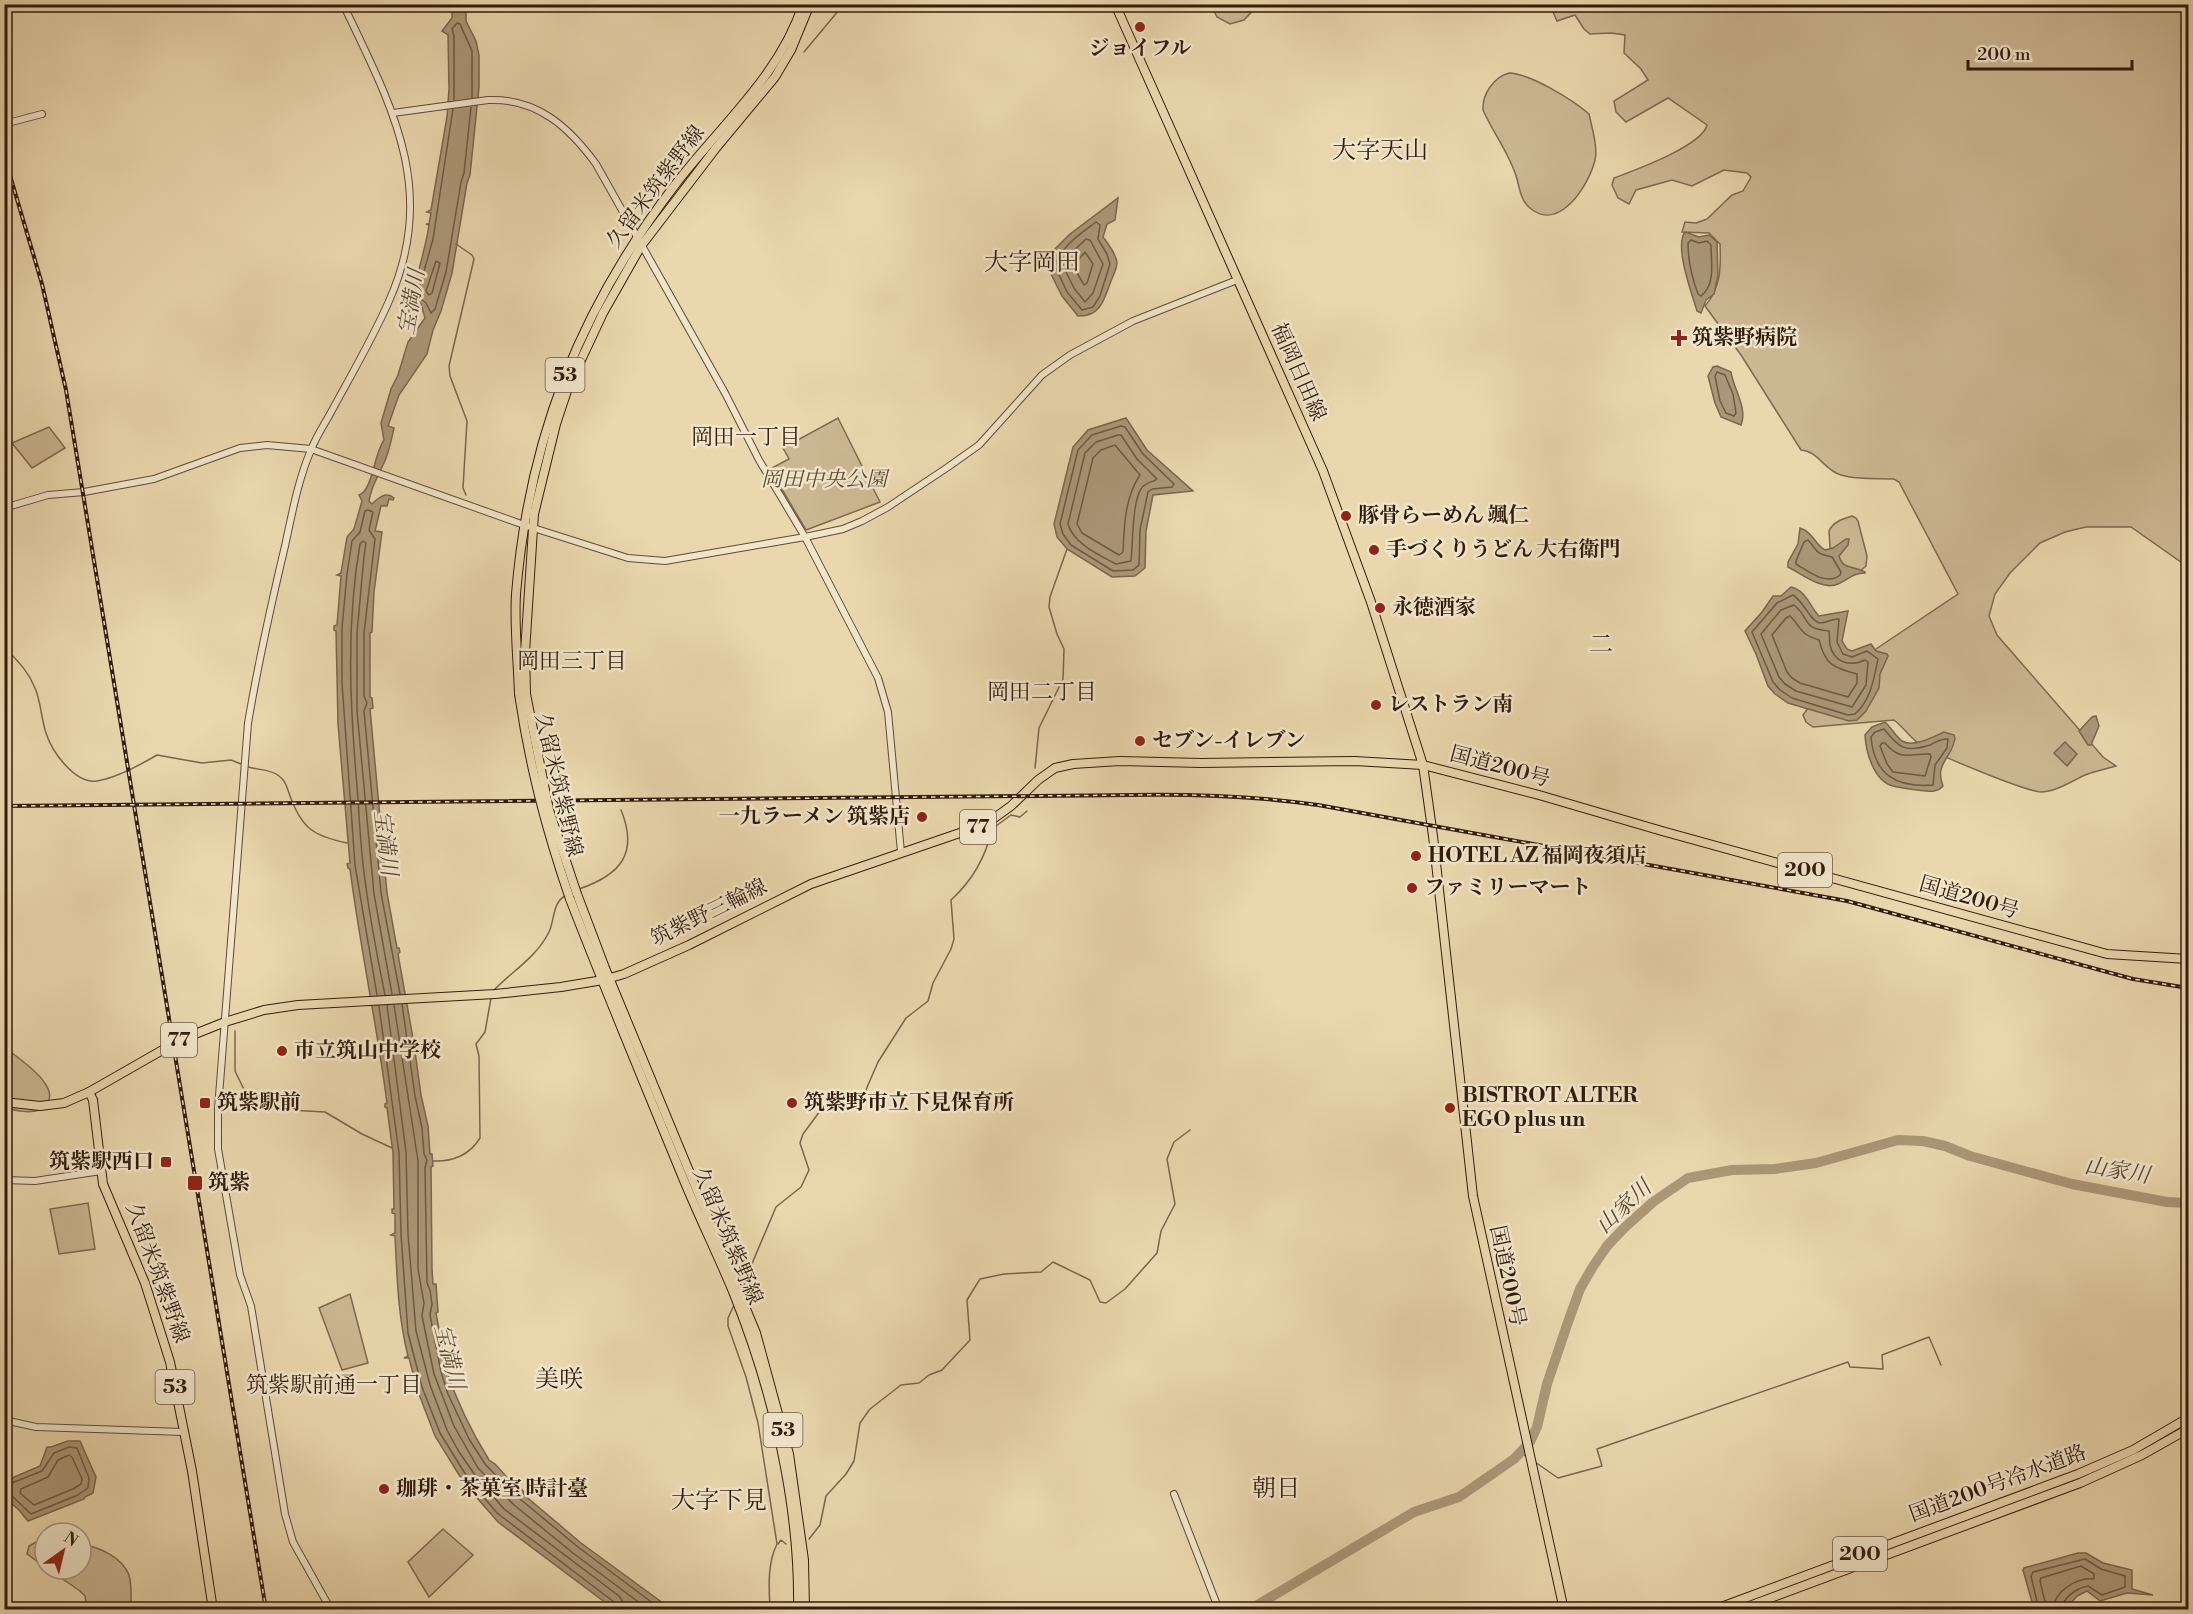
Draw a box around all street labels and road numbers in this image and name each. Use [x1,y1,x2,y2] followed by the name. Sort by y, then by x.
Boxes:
[601,120,711,254] street label: 久留米筑紫野線
[1265,319,1331,425] street label: 福岡日田線
[546,358,584,392] road number: 53
[529,710,587,860] street label: 久留米筑紫野線
[1447,741,1553,793] street label: 国道200号
[960,810,996,844] road number: 77
[1778,853,1832,887] road number: 200
[1916,871,2022,925] street label: 国道200号
[647,874,771,952] street label: 筑紫野三輪線
[161,1023,197,1057] road number: 77
[686,1163,768,1309] street label: 久留米筑紫野線
[120,1199,194,1347] street label: 久留米筑紫野線
[1484,1223,1530,1329] street label: 国道200号
[156,1370,195,1404] road number: 53
[764,1413,802,1447] road number: 53
[1906,1440,2090,1528] street label: 国道200号冷水道路
[1833,1537,1887,1571] road number: 200

